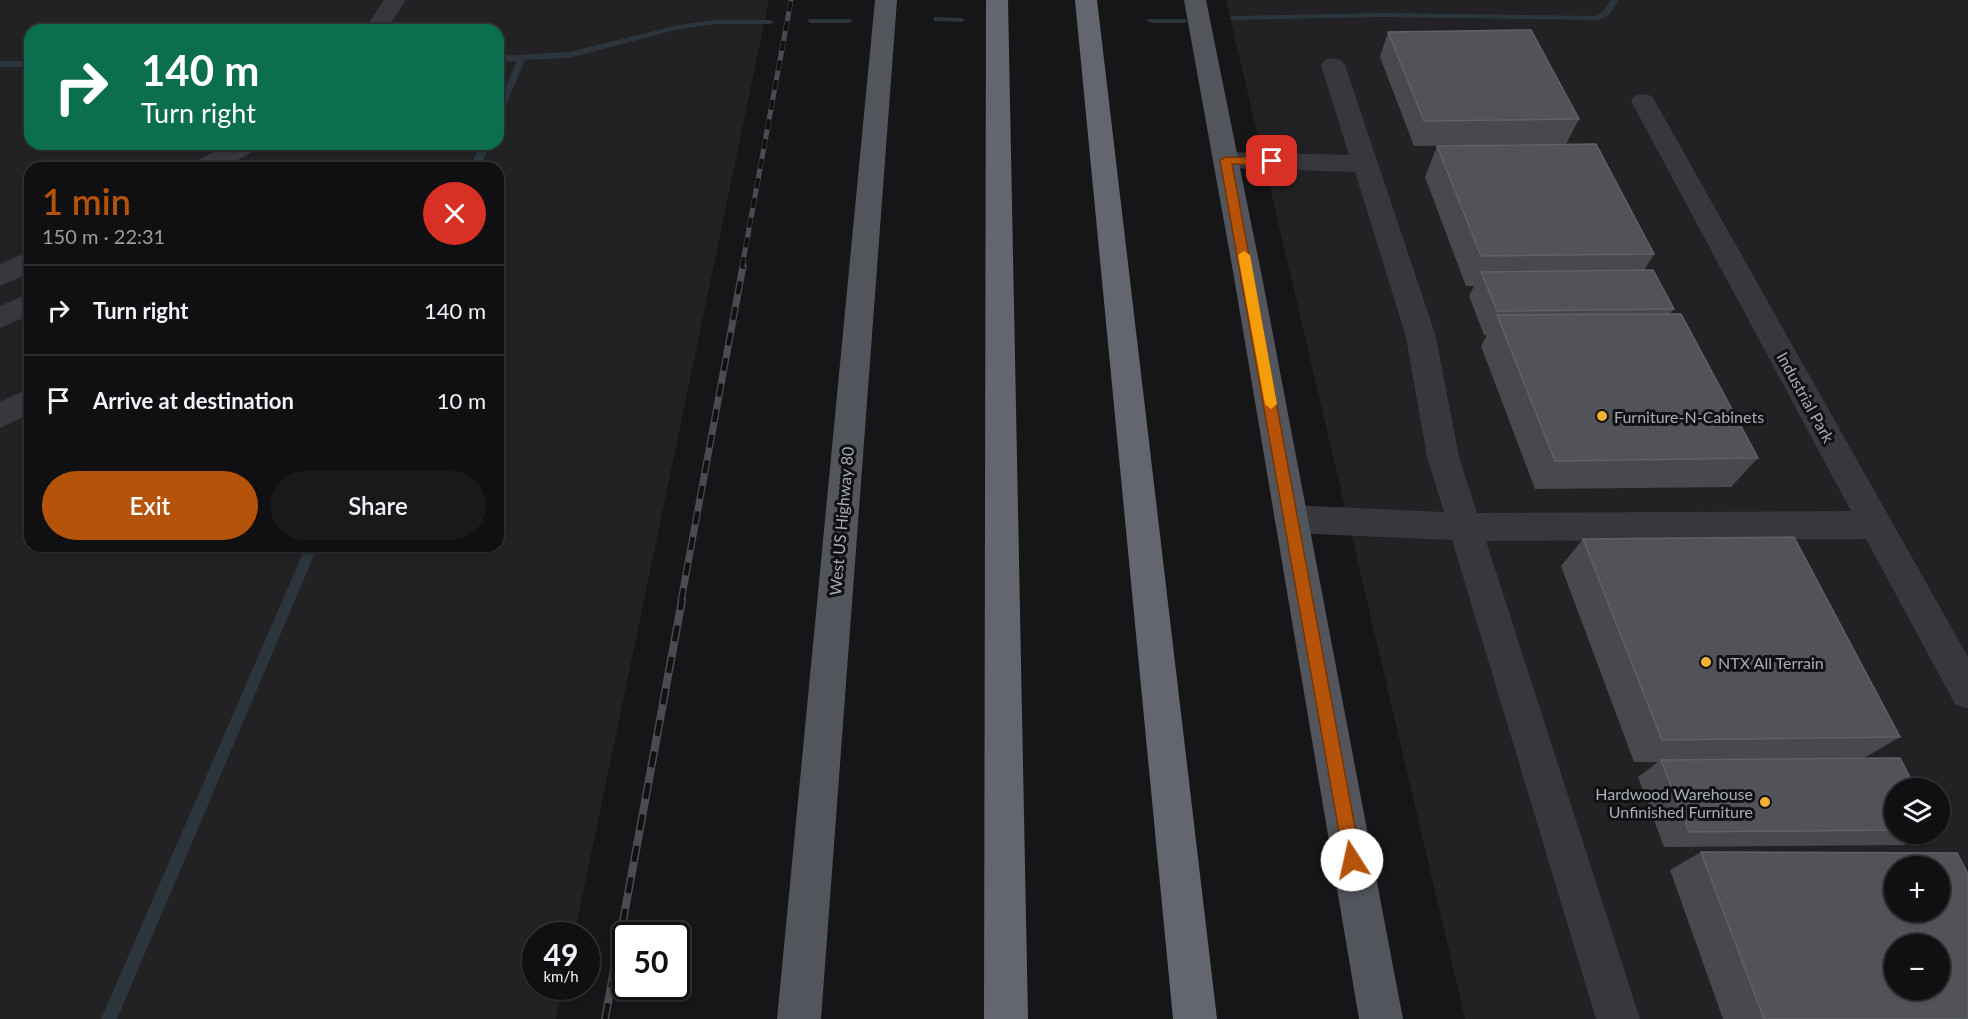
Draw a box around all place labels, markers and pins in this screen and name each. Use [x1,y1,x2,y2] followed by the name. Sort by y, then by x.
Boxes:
[1246,135,1297,186] pin
[1614,407,1764,426] place label: Furniture-N-Cabinets
[1595,409,1609,423] marker: Furniture-N-Cabinets
[1718,653,1824,672] place label: NTX All Terrain
[1699,655,1713,669] marker: NTX All Terrain
[1595,784,1753,821] place label: Hardwood Warehouse Unfinished Furniture
[1758,795,1772,809] marker: Hardwood Warehouse Unfinished Furniture

